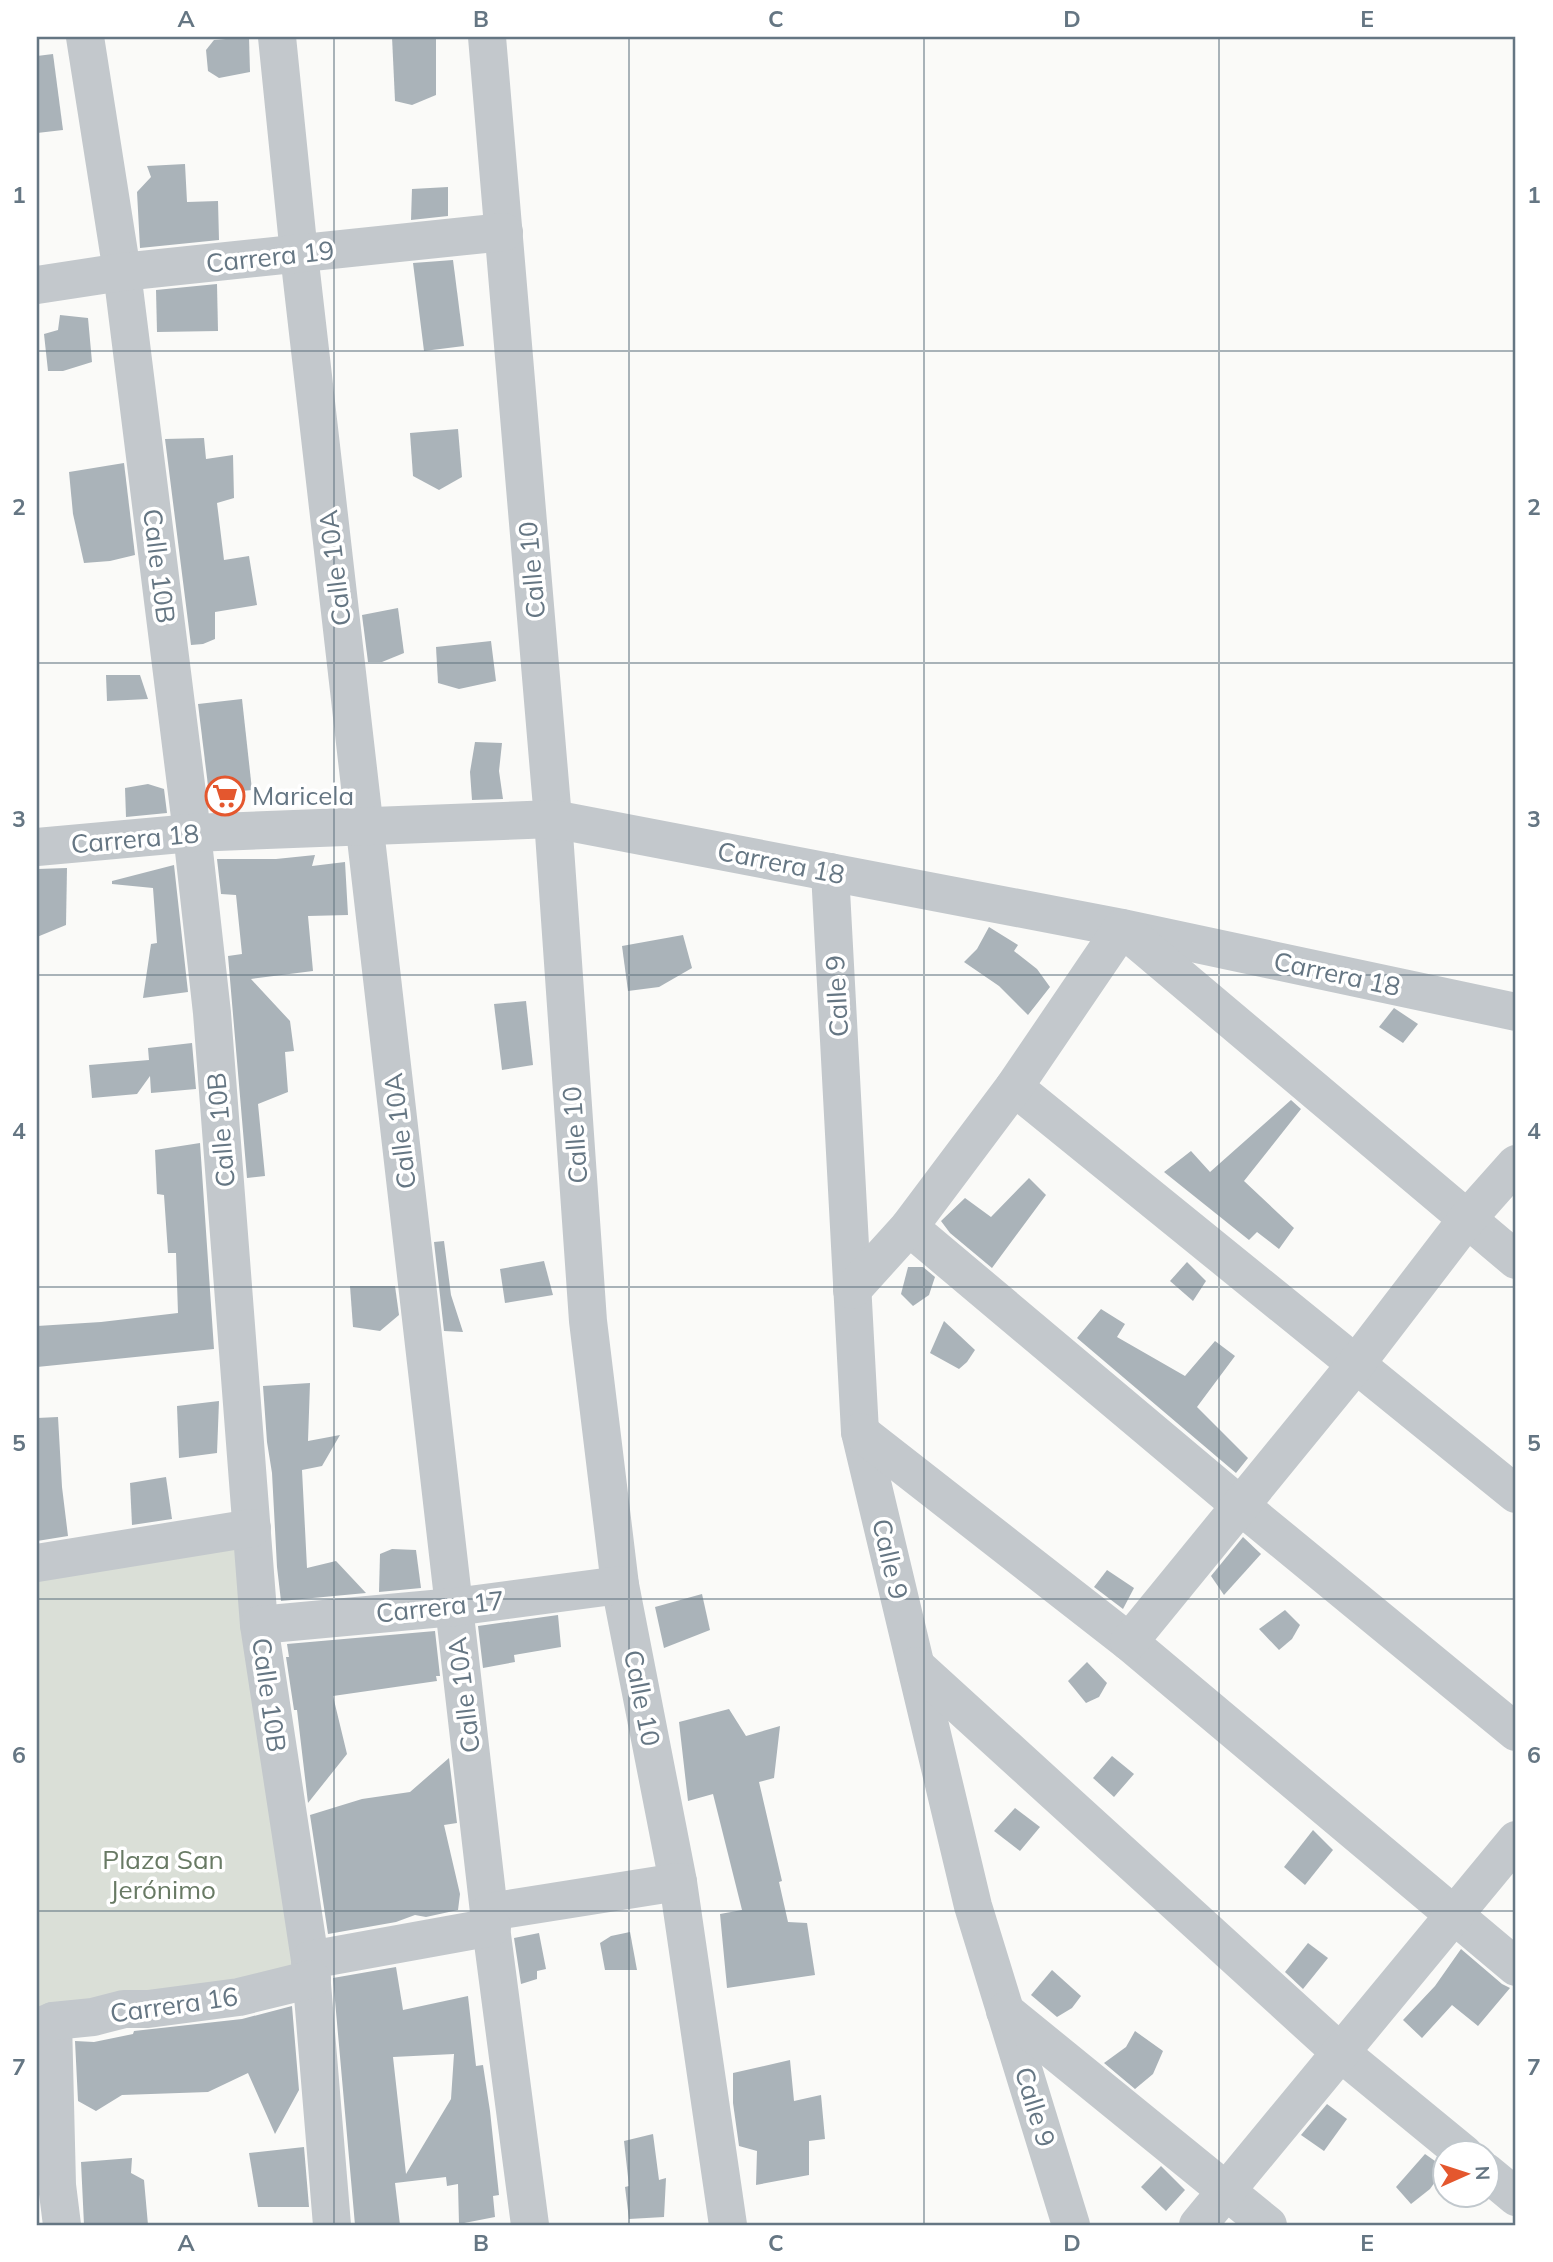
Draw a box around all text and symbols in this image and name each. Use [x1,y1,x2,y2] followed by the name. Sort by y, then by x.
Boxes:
[177,4,195,33] text: A
[473,4,489,33] text: B
[768,4,784,33] text: C
[1063,4,1081,33] text: D
[1360,4,1374,33] text: E
[12,180,26,209] text: 1
[1527,180,1541,209] text: 1
[204,233,336,280] street label: Carrera 19
[12,492,26,521] text: 2
[1527,492,1541,521] text: 2
[136,507,183,625] street label: Calle 10B
[311,508,358,628] street label: Calle 10A
[511,520,552,620] street label: Calle 10
[204,775,246,817] supermarket icon: Maricela
[252,779,354,812] place label: Maricela
[12,804,26,833] text: 3
[1527,804,1541,833] text: 3
[69,816,201,861] street label: Carrera 18
[715,834,847,891] street label: Carrera 18
[1271,944,1403,1003] street label: Carrera 18
[818,954,855,1038] street label: Calle 9
[199,1071,242,1189] street label: Calle 10B
[376,1071,423,1191] street label: Calle 10A
[555,1085,594,1185] street label: Calle 10
[12,1116,26,1145] text: 4
[1527,1116,1541,1145] text: 4
[12,1428,26,1457] text: 5
[1527,1428,1541,1457] text: 5
[865,1515,916,1602] street label: Calle 9
[374,1583,506,1630] street label: Carrera 17
[440,1635,487,1755] street label: Calle 10A
[245,1636,294,1754] street label: Calle 10B
[617,1647,668,1749] street label: Calle 10
[12,1740,26,1769] text: 6
[1527,1740,1541,1769] text: 6
[102,1843,224,1906] park label: Plaza San Jerónimo
[108,1979,240,2030] street label: Carrera 16
[12,2052,26,2081] text: 7
[1527,2052,1541,2081] text: 7
[1008,2063,1063,2151] street label: Calle 9
[1430,2140,1500,2210] north arrow
[1471,2165,1495,2181] text: N
[177,2228,195,2257] text: A
[473,2228,489,2257] text: B
[768,2228,784,2257] text: C
[1063,2228,1081,2257] text: D
[1360,2228,1374,2257] text: E

